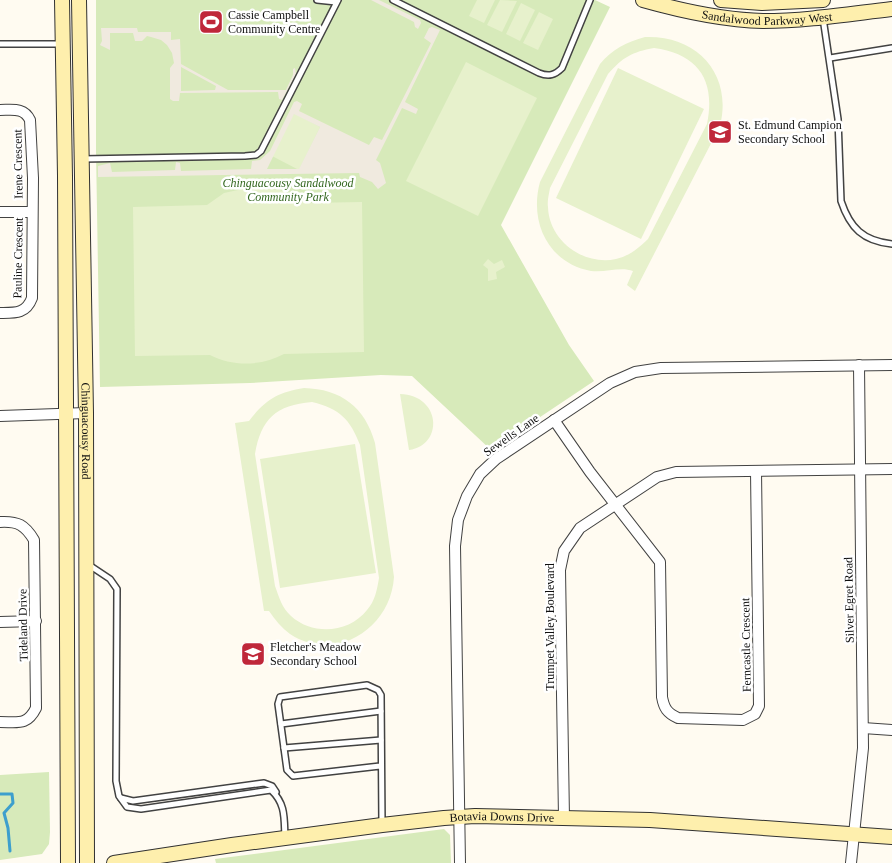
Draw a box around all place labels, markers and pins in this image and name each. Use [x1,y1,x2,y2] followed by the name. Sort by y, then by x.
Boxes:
[228,8,320,36] place label: Cassie Campbell Community Centre
[198,9,224,35] sports icon: Cassie Campbell Community Centre
[738,118,842,146] place label: St. Edmund Campion Secondary School
[707,119,733,145] school or university icon: St. Edmund Campion Secondary School
[270,640,361,668] place label: Fletcher's Meadow Secondary School
[240,641,266,667] school or university icon: Fletcher's Meadow Secondary School

